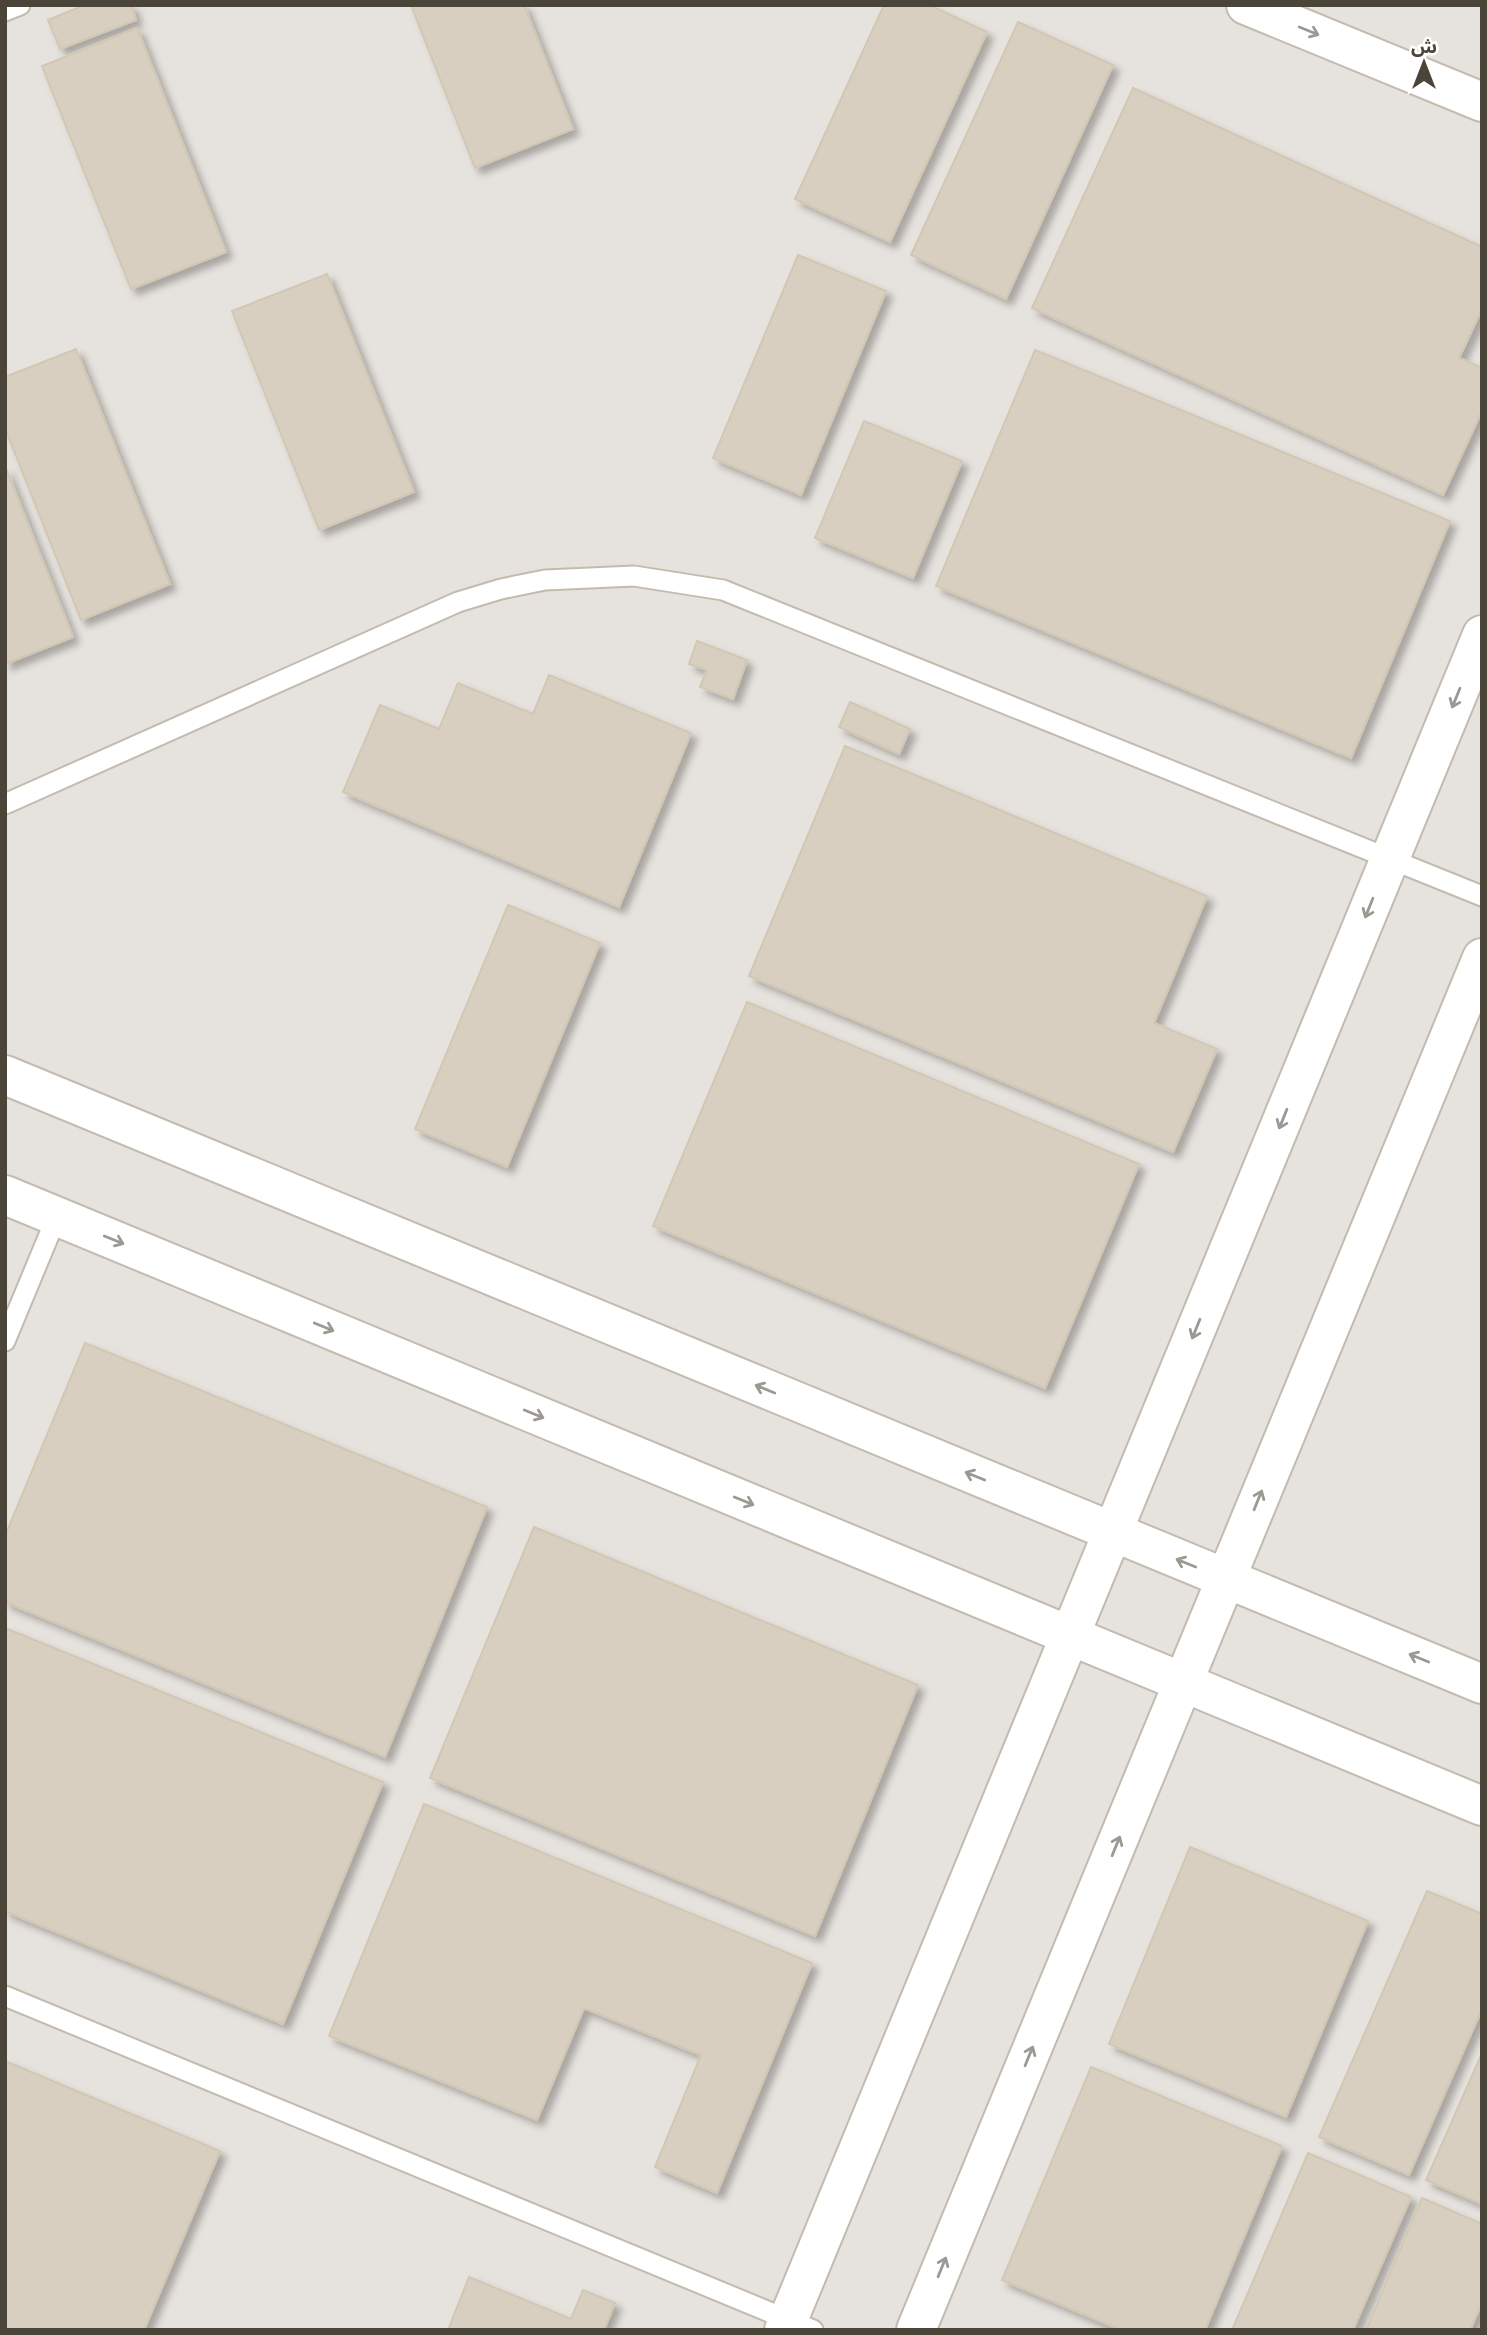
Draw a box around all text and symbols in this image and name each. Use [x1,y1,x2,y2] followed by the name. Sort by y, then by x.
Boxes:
[1298,26,1319,39] one-way arrow
[1389,28,1459,98] north arrow
[1411,38,1437,57] text: ش
[1448,687,1461,708] one-way arrow
[1362,897,1375,919] one-way arrow
[1275,1107,1288,1129] one-way arrow
[102,1234,124,1247] one-way arrow
[1189,1318,1202,1340] one-way arrow
[312,1321,334,1334] one-way arrow
[755,1382,776,1395] one-way arrow
[523,1408,544,1421] one-way arrow
[965,1468,987,1481] one-way arrow
[1253,1489,1266,1511] one-way arrow
[733,1495,755,1508] one-way arrow
[1175,1555,1197,1568] one-way arrow
[1408,1651,1430,1664] one-way arrow
[1110,1836,1123,1857] one-way arrow
[1023,2046,1036,2068] one-way arrow
[937,2256,950,2278] one-way arrow

